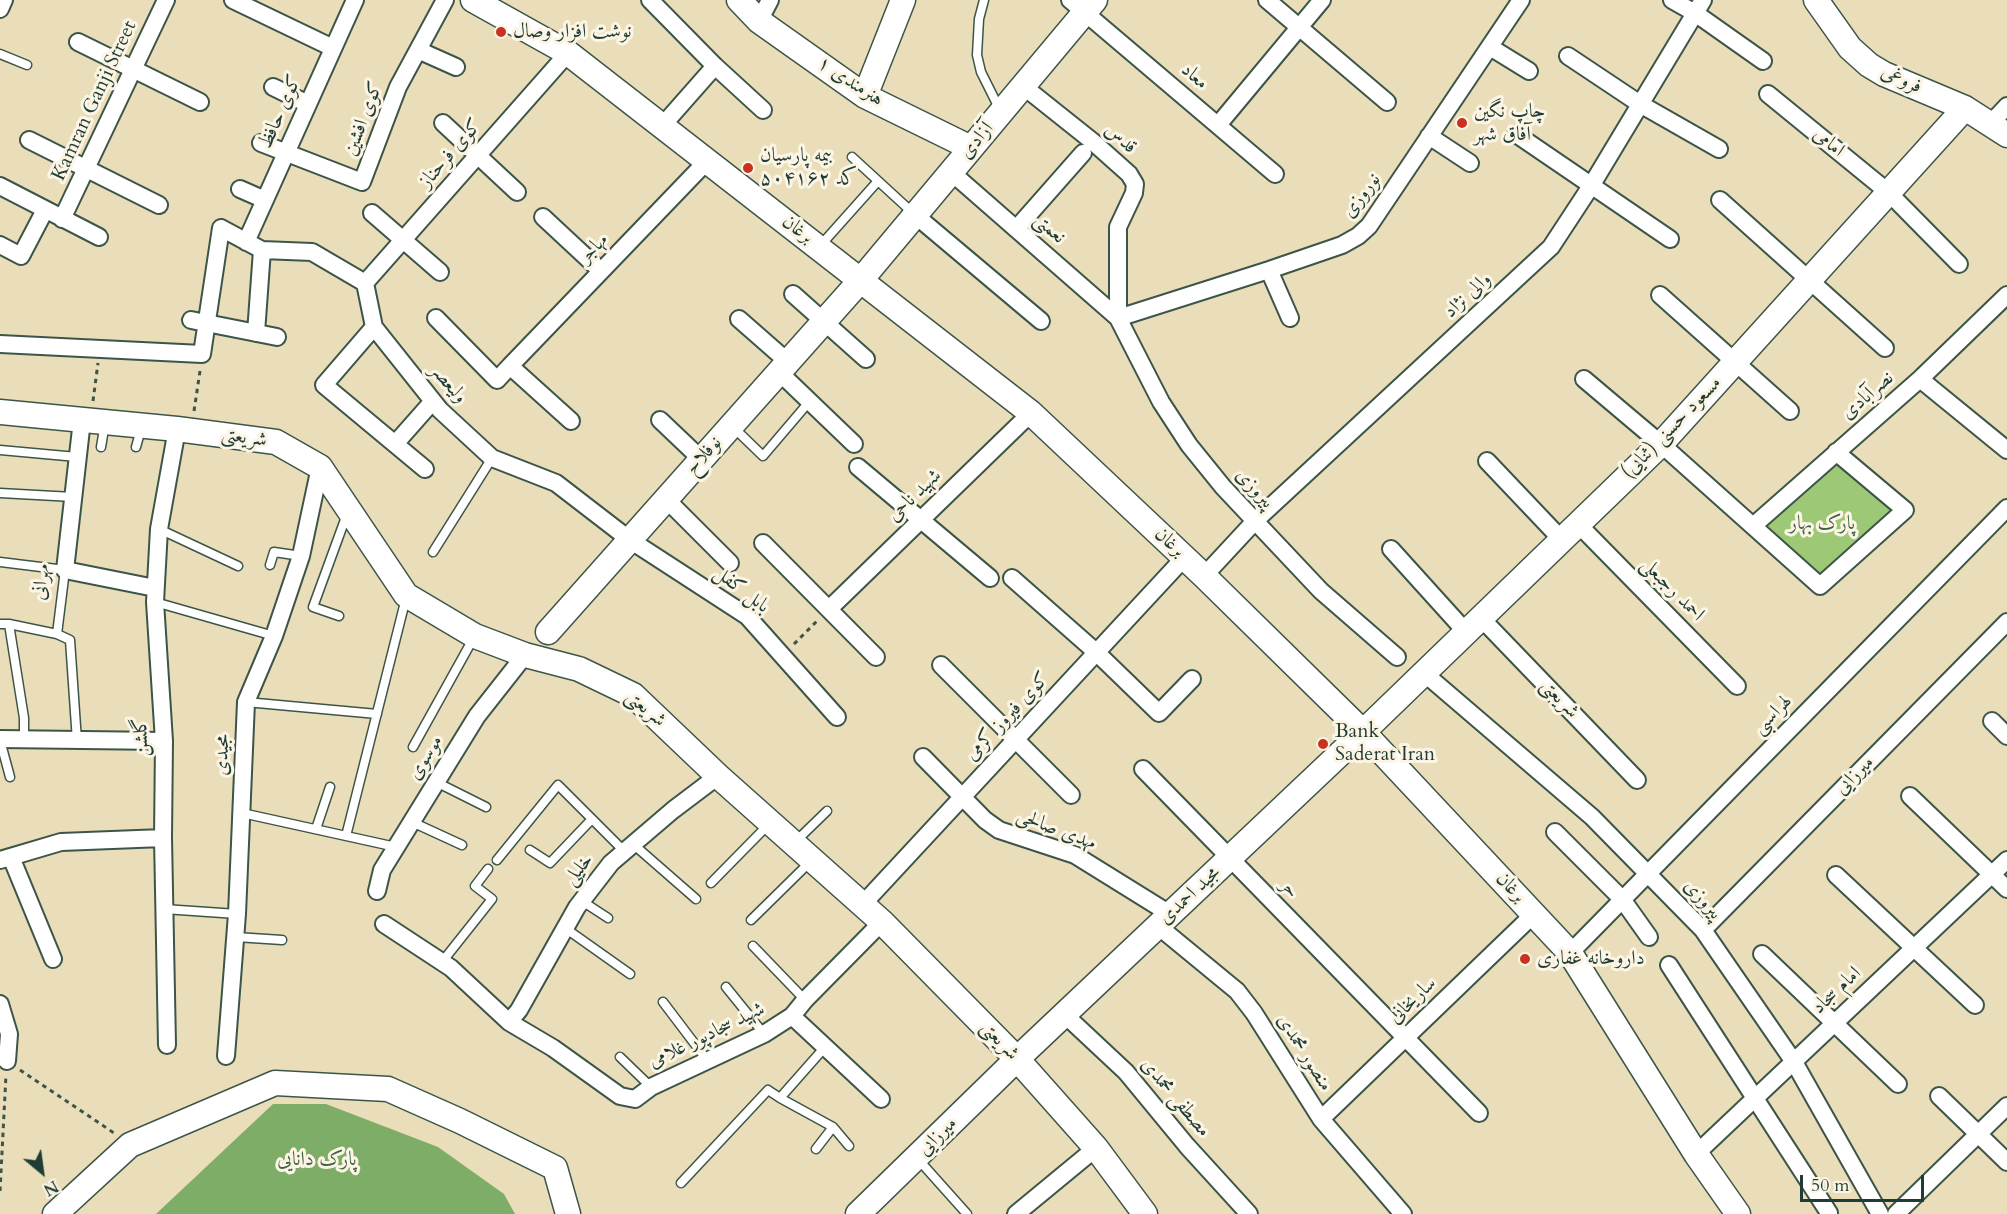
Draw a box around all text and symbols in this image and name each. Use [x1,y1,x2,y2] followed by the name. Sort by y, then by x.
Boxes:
[47,17,143,185] street label: Kamran Ganji Street
[513,20,631,44] place label: نوشت افزار وصال
[494,25,508,39] marker: نوشت افزار وصال
[812,52,888,112] street label: هنرمندی ۱
[1175,59,1213,95] street label: معاد
[1877,60,1925,100] street label: فروغی
[254,71,308,153] street label: کوی حافظ
[339,79,389,159] street label: کوی افشین
[1474,100,1545,147] place label: چاپ نگین آفاق شهر
[414,114,488,194] street label: کوی فرحناز
[1455,116,1469,130] marker: چاپ نگین آفاق شهر
[955,118,999,164] street label: آزادی
[1099,118,1141,160] street label: قدس
[1807,123,1849,163] street label: امامی
[760,144,857,191] place label: بیمه پارسیان کد ۵۰۴۱۶۲
[741,161,755,175] marker: بیمه پارسیان کد ۵۰۴۱۶۲
[1337,169,1387,223] street label: نوروزی
[1028,208,1070,250] street label: نعمتی
[776,210,818,250] street label: برغان
[574,229,614,269] street label: مهاجر
[1439,268,1497,324] street label: والی نژاد
[424,359,472,409] street label: ولیعصر
[1837,367,1899,425] street label: نصرآبادی
[1617,372,1727,484] street label: مسعود حسنی (ثنایی)
[220,423,268,453] street label: شریعتی
[680,432,728,480] street label: نوفلاح
[883,464,947,528] street label: شهید ناحی
[1230,464,1278,514] street label: پیروزی
[1789,512,1855,536] park label: پارک‌ بهار
[1149,523,1189,563] street label: برغان
[1635,553,1709,627] street label: احمد رجبعلی
[708,561,774,619] street label: بابل کفل
[28,562,56,602] street label: مهرانی
[961,667,1055,767] street label: کوی فیروز کرمی
[1534,674,1584,724] street label: شریعتی
[620,685,670,733] street label: شریعتی
[1748,690,1798,740] street label: لهراسبی
[129,717,155,757] street label: گلشن
[1335,720,1435,767] place label: Bank Saderat Iran
[403,731,449,785] street label: موسوی
[210,734,236,776] street label: مجیدی
[1316,737,1330,751] marker: Bank Saderat Iran
[1830,751,1880,801] street label: میرزایی
[1013,804,1099,856] street label: مهدی صالحی
[559,849,599,891] street label: خلیلی
[1154,862,1226,930] street label: مجید احمدی
[1490,868,1530,908] street label: برغان
[1274,874,1304,904] street label: حر
[1678,875,1726,925] street label: پیروزی
[1537,947,1645,971] place label: داروخانه غفاری
[1518,952,1532,966] marker: داروخانه غفاری
[1807,962,1867,1020] street label: امام سجاد
[1384,972,1442,1030] street label: ساریخانی
[645,998,769,1074] street label: شهید سجادپور غلامی
[1271,1010,1337,1096] street label: منصور محمدی
[974,1016,1024,1066] street label: شریعتی
[1135,1054,1215,1142] street label: مصطفی محمدی
[913,1112,963,1162] street label: میرزایی
[12,1142,72,1202] north arrow
[277,1148,357,1172] park label: پارک دانایی
[1803,1163,1928,1201] scale bar
[1811,1173,1850,1198] text: 50 m
[39,1175,62,1201] text: N

